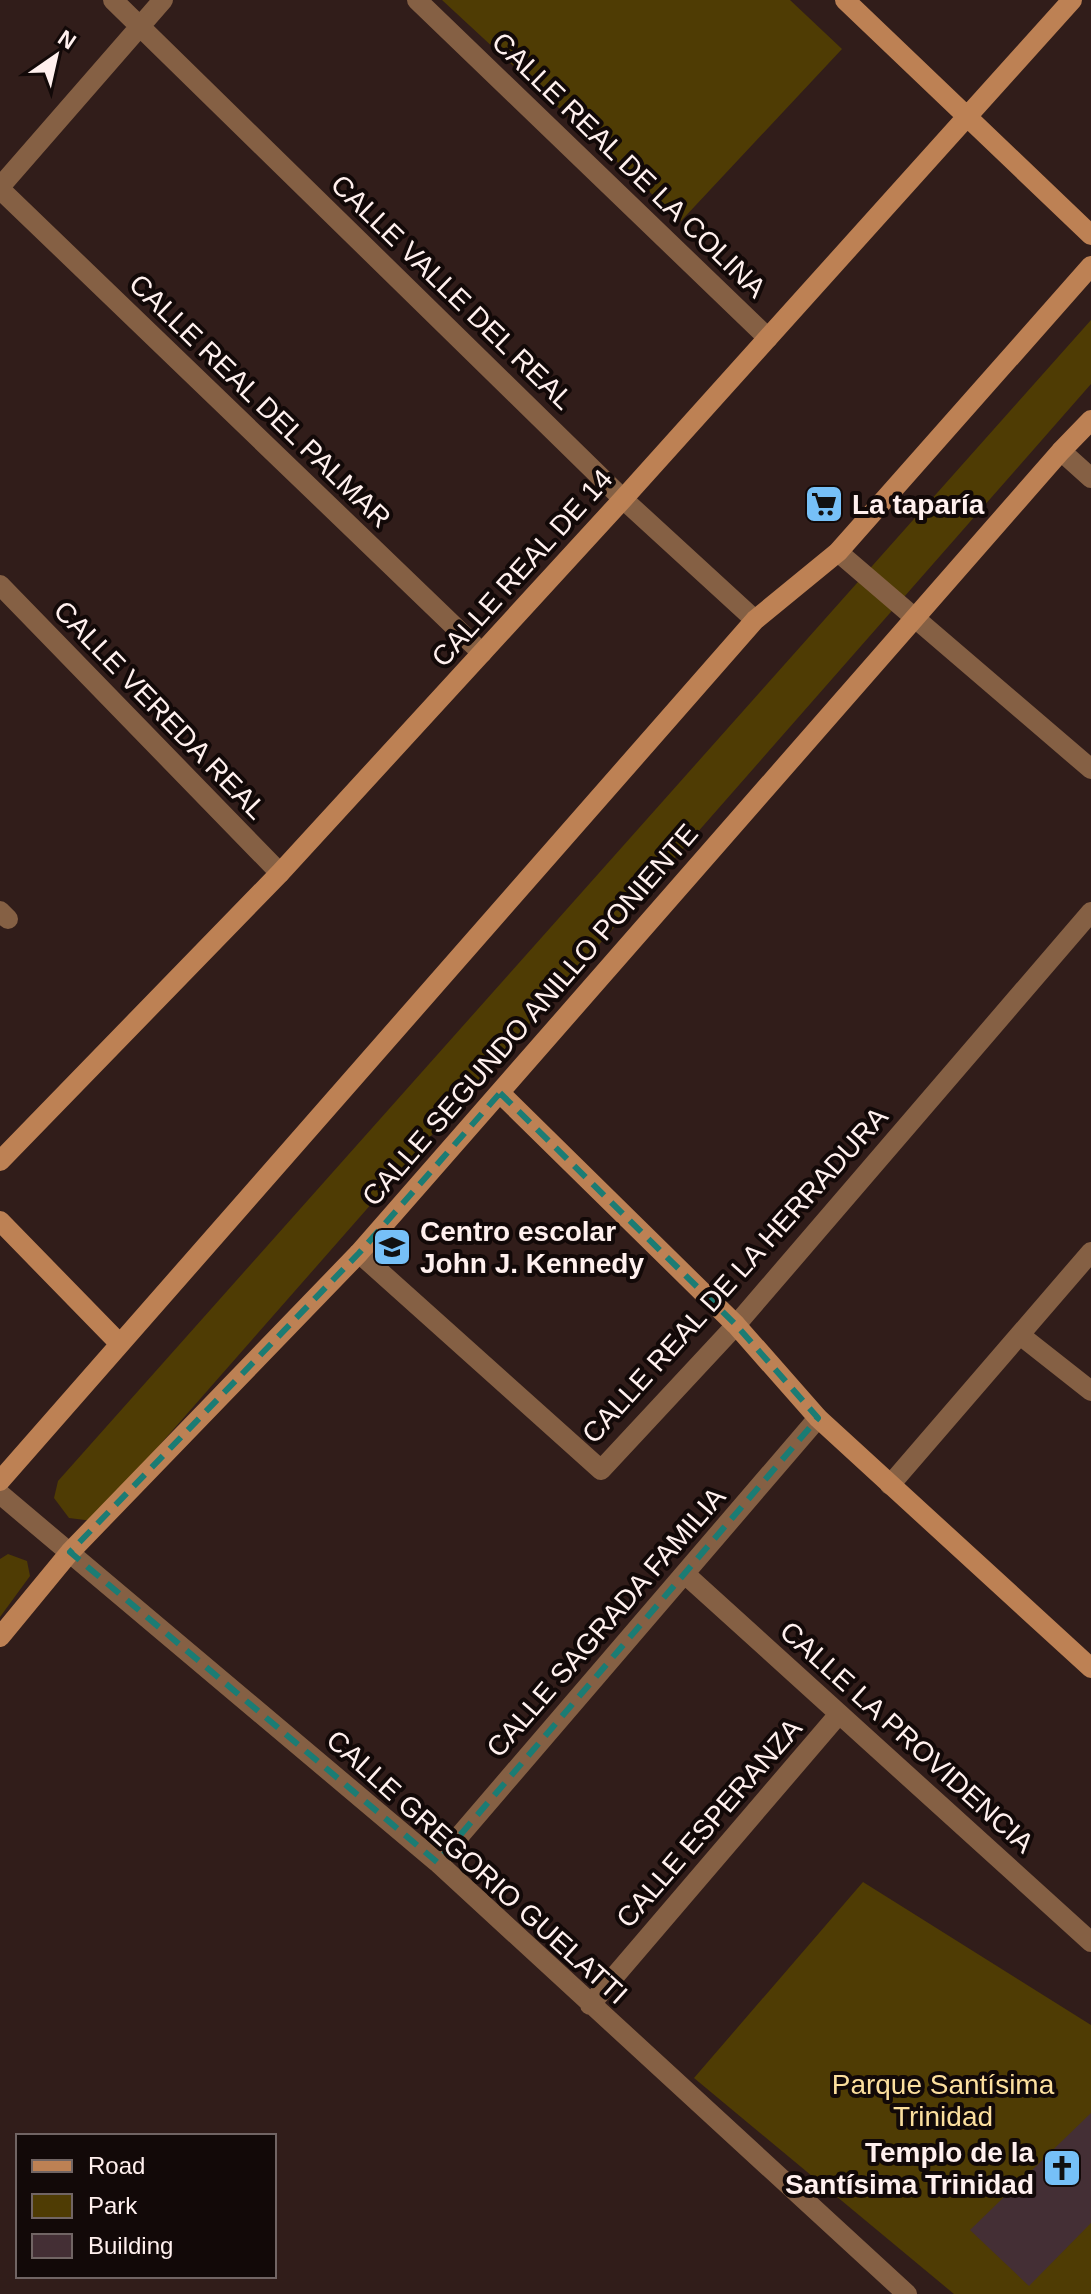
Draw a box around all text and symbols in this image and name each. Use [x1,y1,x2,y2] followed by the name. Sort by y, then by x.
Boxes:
[16,16,96,96] north arrow
[53,25,80,55] text: N
[486,26,772,304] street label: CALLE REAL DE LA COLINA
[325,168,579,416] street label: CALLE VALLE DEL REAL
[123,268,397,534] street label: CALLE REAL DEL PALMAR
[425,463,619,673] street label: CALLE REAL DE 14
[803,483,845,525] supermarket icon: La taparía
[852,489,985,520] place label: La taparía
[48,595,272,825] street label: CALLE VEREDA REAL
[356,818,704,1212] street label: CALLE SEGUNDO ANILLO PONIENTE
[576,1101,894,1449] street label: CALLE REAL DE LA HERRADURA
[420,1216,644,1279] place label: Centro escolar John J. Kennedy
[371,1226,413,1268] school or university icon: Centro escolar John J. Kennedy
[480,1481,732,1763] street label: CALLE SAGRADA FAMILIA
[774,1615,1040,1859] street label: CALLE LA PROVIDENCIA
[610,1712,808,1934] street label: CALLE ESPERANZA
[321,1724,633,2010] street label: CALLE GREGORIO GUELATTI
[832,2069,1055,2132] park label: Parque Santísima Trinidad
[16,2134,276,2278] legend
[785,2137,1034,2200] place label: Templo de la Santísima Trinidad
[1041,2147,1083,2189] church icon: Templo de la Santísima Trinidad
[88,2152,145,2179] text: Road
[88,2192,138,2219] text: Park
[88,2232,173,2259] text: Building

